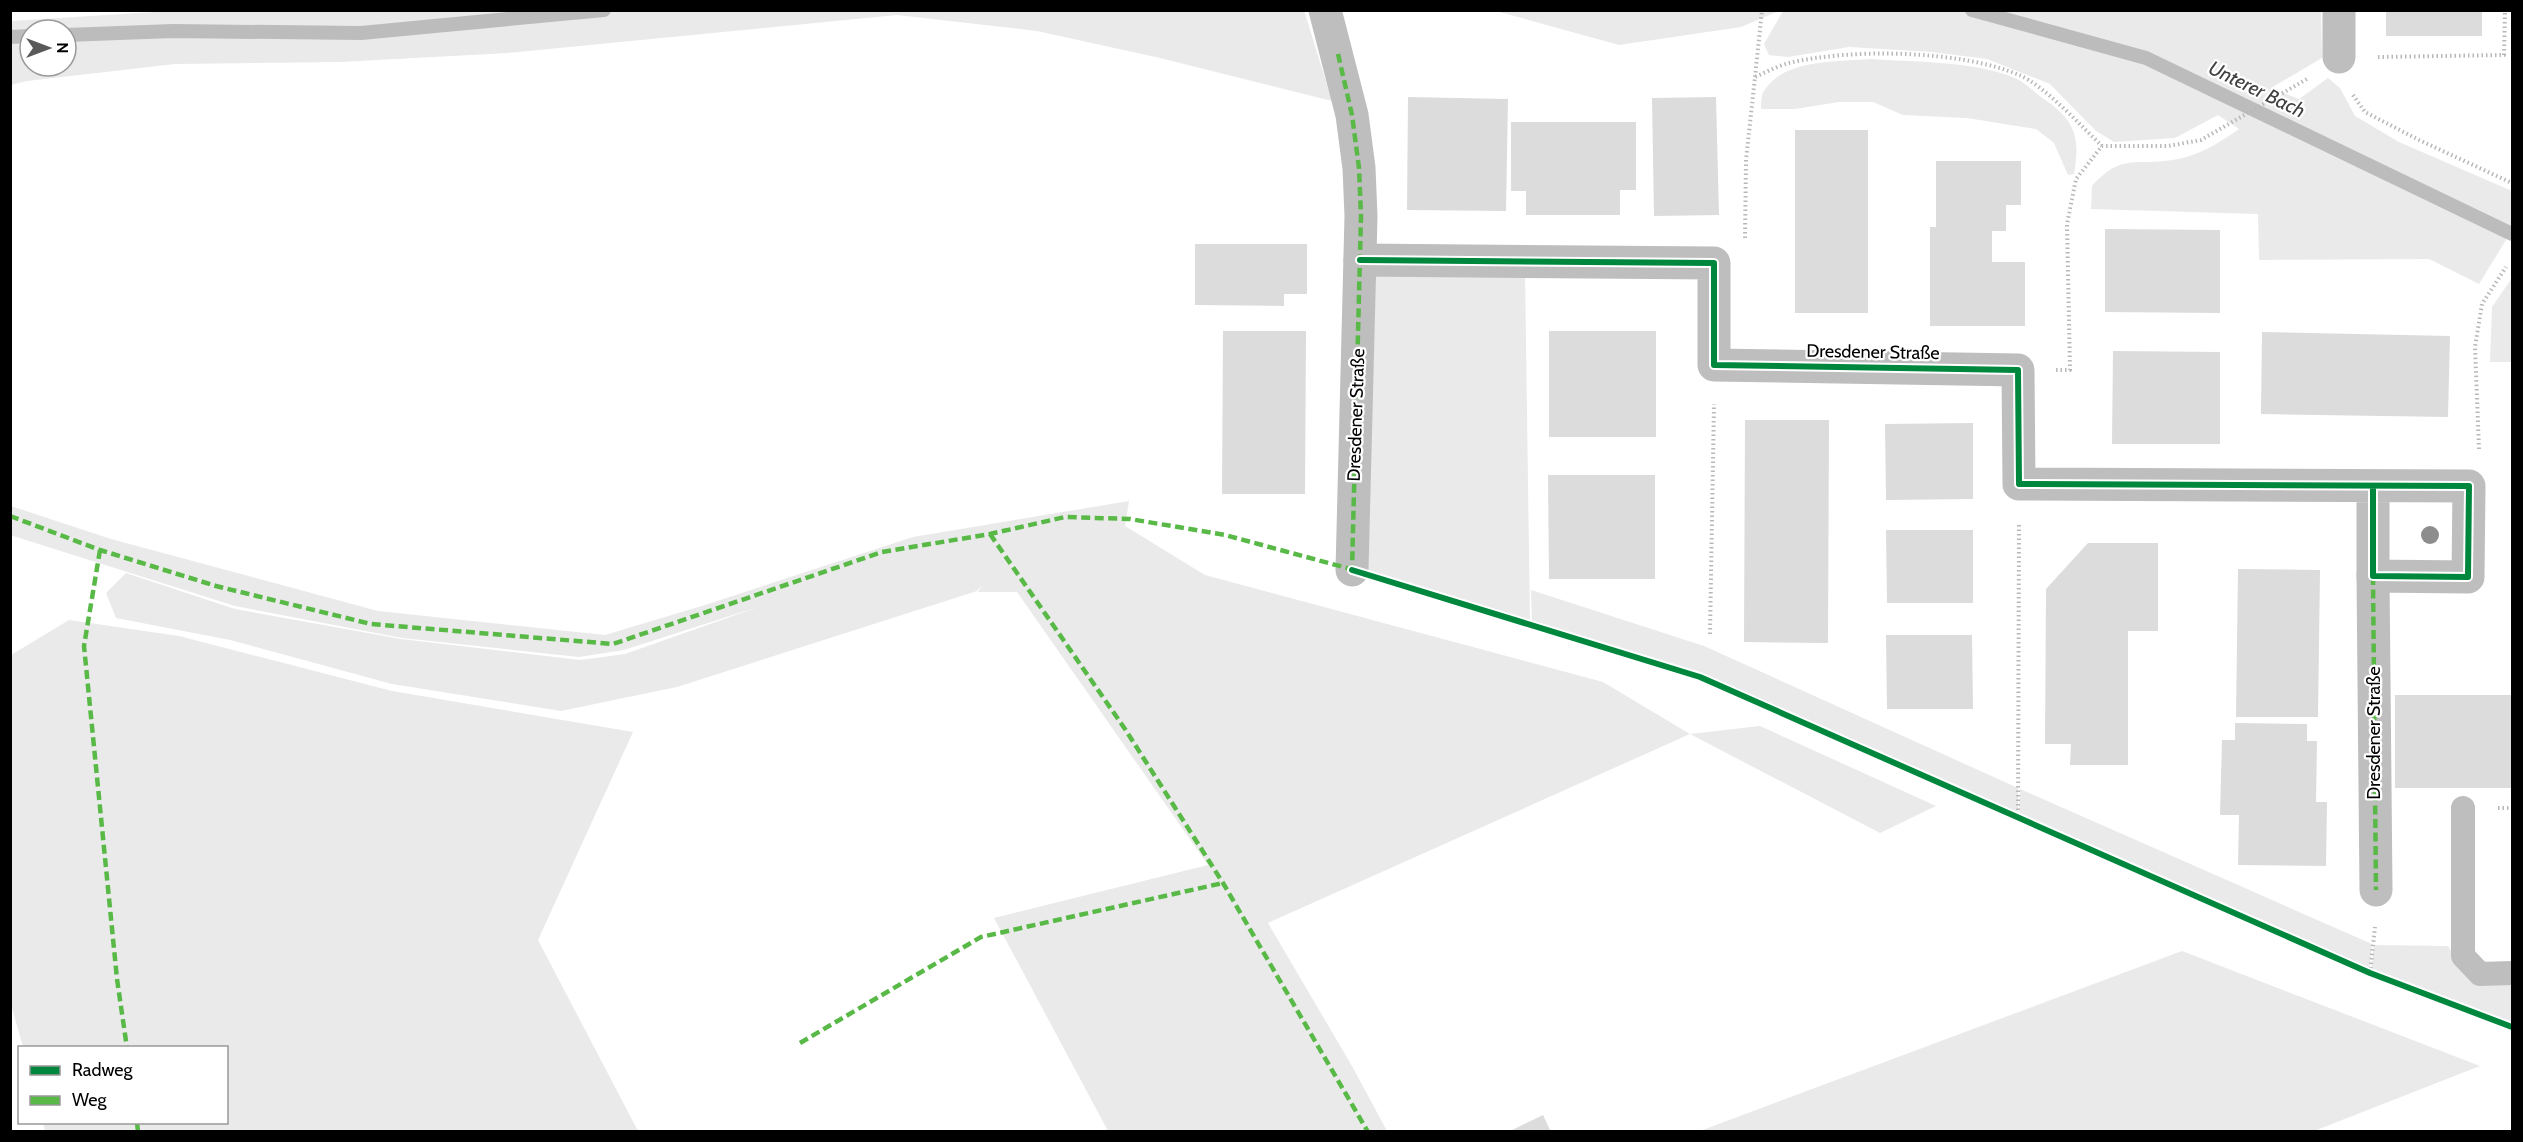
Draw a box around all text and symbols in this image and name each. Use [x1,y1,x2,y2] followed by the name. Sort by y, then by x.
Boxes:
[18,18,78,78] north arrow
[53,42,72,54] text: N
[2205,55,2309,123] water label: Unterer Bach
[1806,340,1940,364] street label: Dresdener Straße
[1343,348,1369,482] street label: Dresdener Straße
[2363,666,2385,800] street label: Dresdener Straße
[18,1046,228,1124] legend
[72,1059,134,1081] text: Radweg
[72,1089,108,1111] text: Weg

